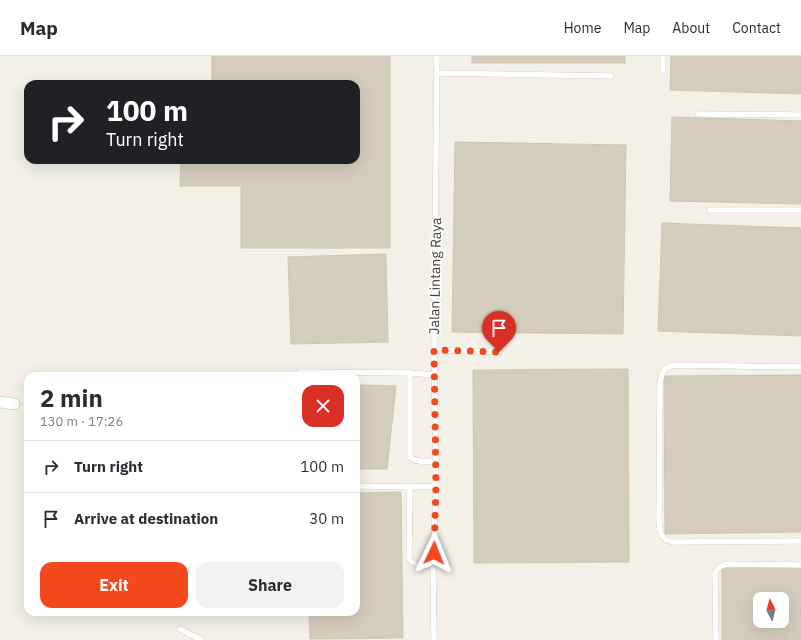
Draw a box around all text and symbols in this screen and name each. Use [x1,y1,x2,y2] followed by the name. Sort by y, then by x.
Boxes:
[20,16,58,40] text: Map
[564,19,601,37] text: Home
[623,19,650,37] text: Map
[672,19,710,37] text: About
[732,19,781,37] text: Contact
[106,92,188,129] text: 100 m
[40,96,92,148] icon: right
[106,128,184,151] text: Turn right
[425,217,445,335] street label: Jalan Lintang Raya
[482,311,516,352] pin
[488,317,510,339] icon: arrive
[40,382,103,414] text: 2 min
[302,385,344,427] button: close
[40,413,123,430] text: 130 m · 17:26
[40,456,62,478] icon: right
[74,457,143,476] text: Turn right
[300,457,344,476] text: 100 m
[40,508,62,530] icon: arrive
[74,509,218,528] text: Arrive at destination
[309,509,344,528] text: 30 m
[413,532,455,574] position arrow
[40,562,188,608] button: Exit
[196,562,344,608] button: Share
[753,592,789,628] north arrow
[753,592,789,628] map controls

